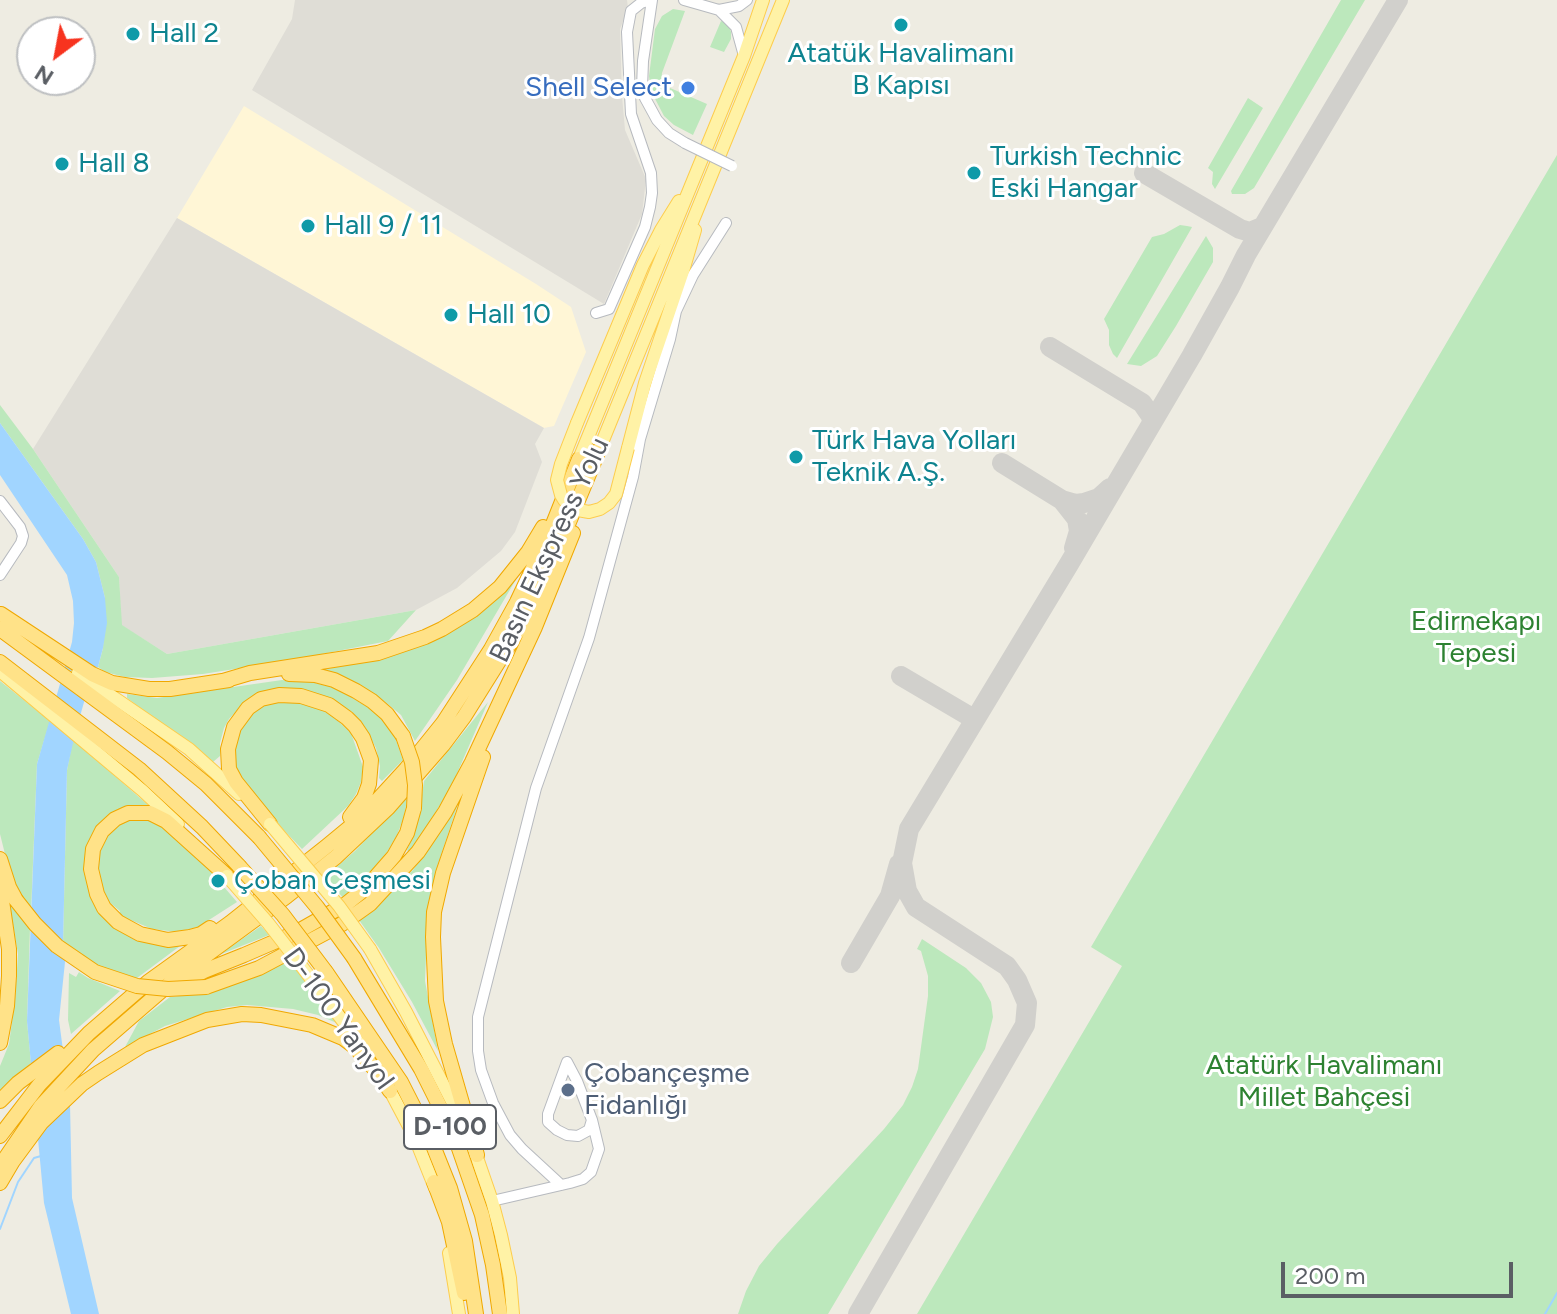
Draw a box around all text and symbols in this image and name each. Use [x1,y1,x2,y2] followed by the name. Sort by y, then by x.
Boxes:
[16,16,96,96] north arrow
[892,16,910,34] marker: Atatük Havalimanı B Kapısı
[149,17,219,51] place label: Hall 2
[124,25,142,43] marker: Hall 2
[788,37,1014,103] place label: Atatük Havalimanı B Kapısı
[30,59,58,91] text: N
[525,71,672,105] place label: Shell Select
[679,79,697,97] marker: Shell Select
[990,140,1182,206] place label: Turkish Technic Eski Hangar
[78,147,150,181] place label: Hall 8
[53,155,71,173] marker: Hall 8
[965,164,983,182] marker: Turkish Technic Eski Hangar
[324,209,442,243] place label: Hall 9 / 11
[299,217,317,235] marker: Hall 9 / 11
[467,298,551,332] place label: Hall 10
[442,306,460,324] marker: Hall 10
[812,424,1016,490] place label: Türk Hava Yolları Teknik A.Ş.
[483,432,617,668] street label: Basın Ekspress Yolu
[787,448,805,466] marker: Türk Hava Yolları Teknik A.Ş.
[1411,605,1541,671] park label: Edirnekapı Tepesi
[234,864,431,898] place label: Çoban Çeşmesi
[209,872,227,890] marker: Çoban Çeşmesi
[275,942,401,1096] street label: D-100 Yanyol
[1206,1049,1442,1115] park label: Atatürk Havalimanı Millet Bahçesi
[584,1057,749,1123] place label: Çobançeşme Fidanlığı
[559,1081,577,1099] marker: Çobançeşme Fidanlığı
[404,1105,496,1149] road number: D-100
[1285,1246,1517,1296] scale bar
[1295,1261,1366,1290] text: 200 m

